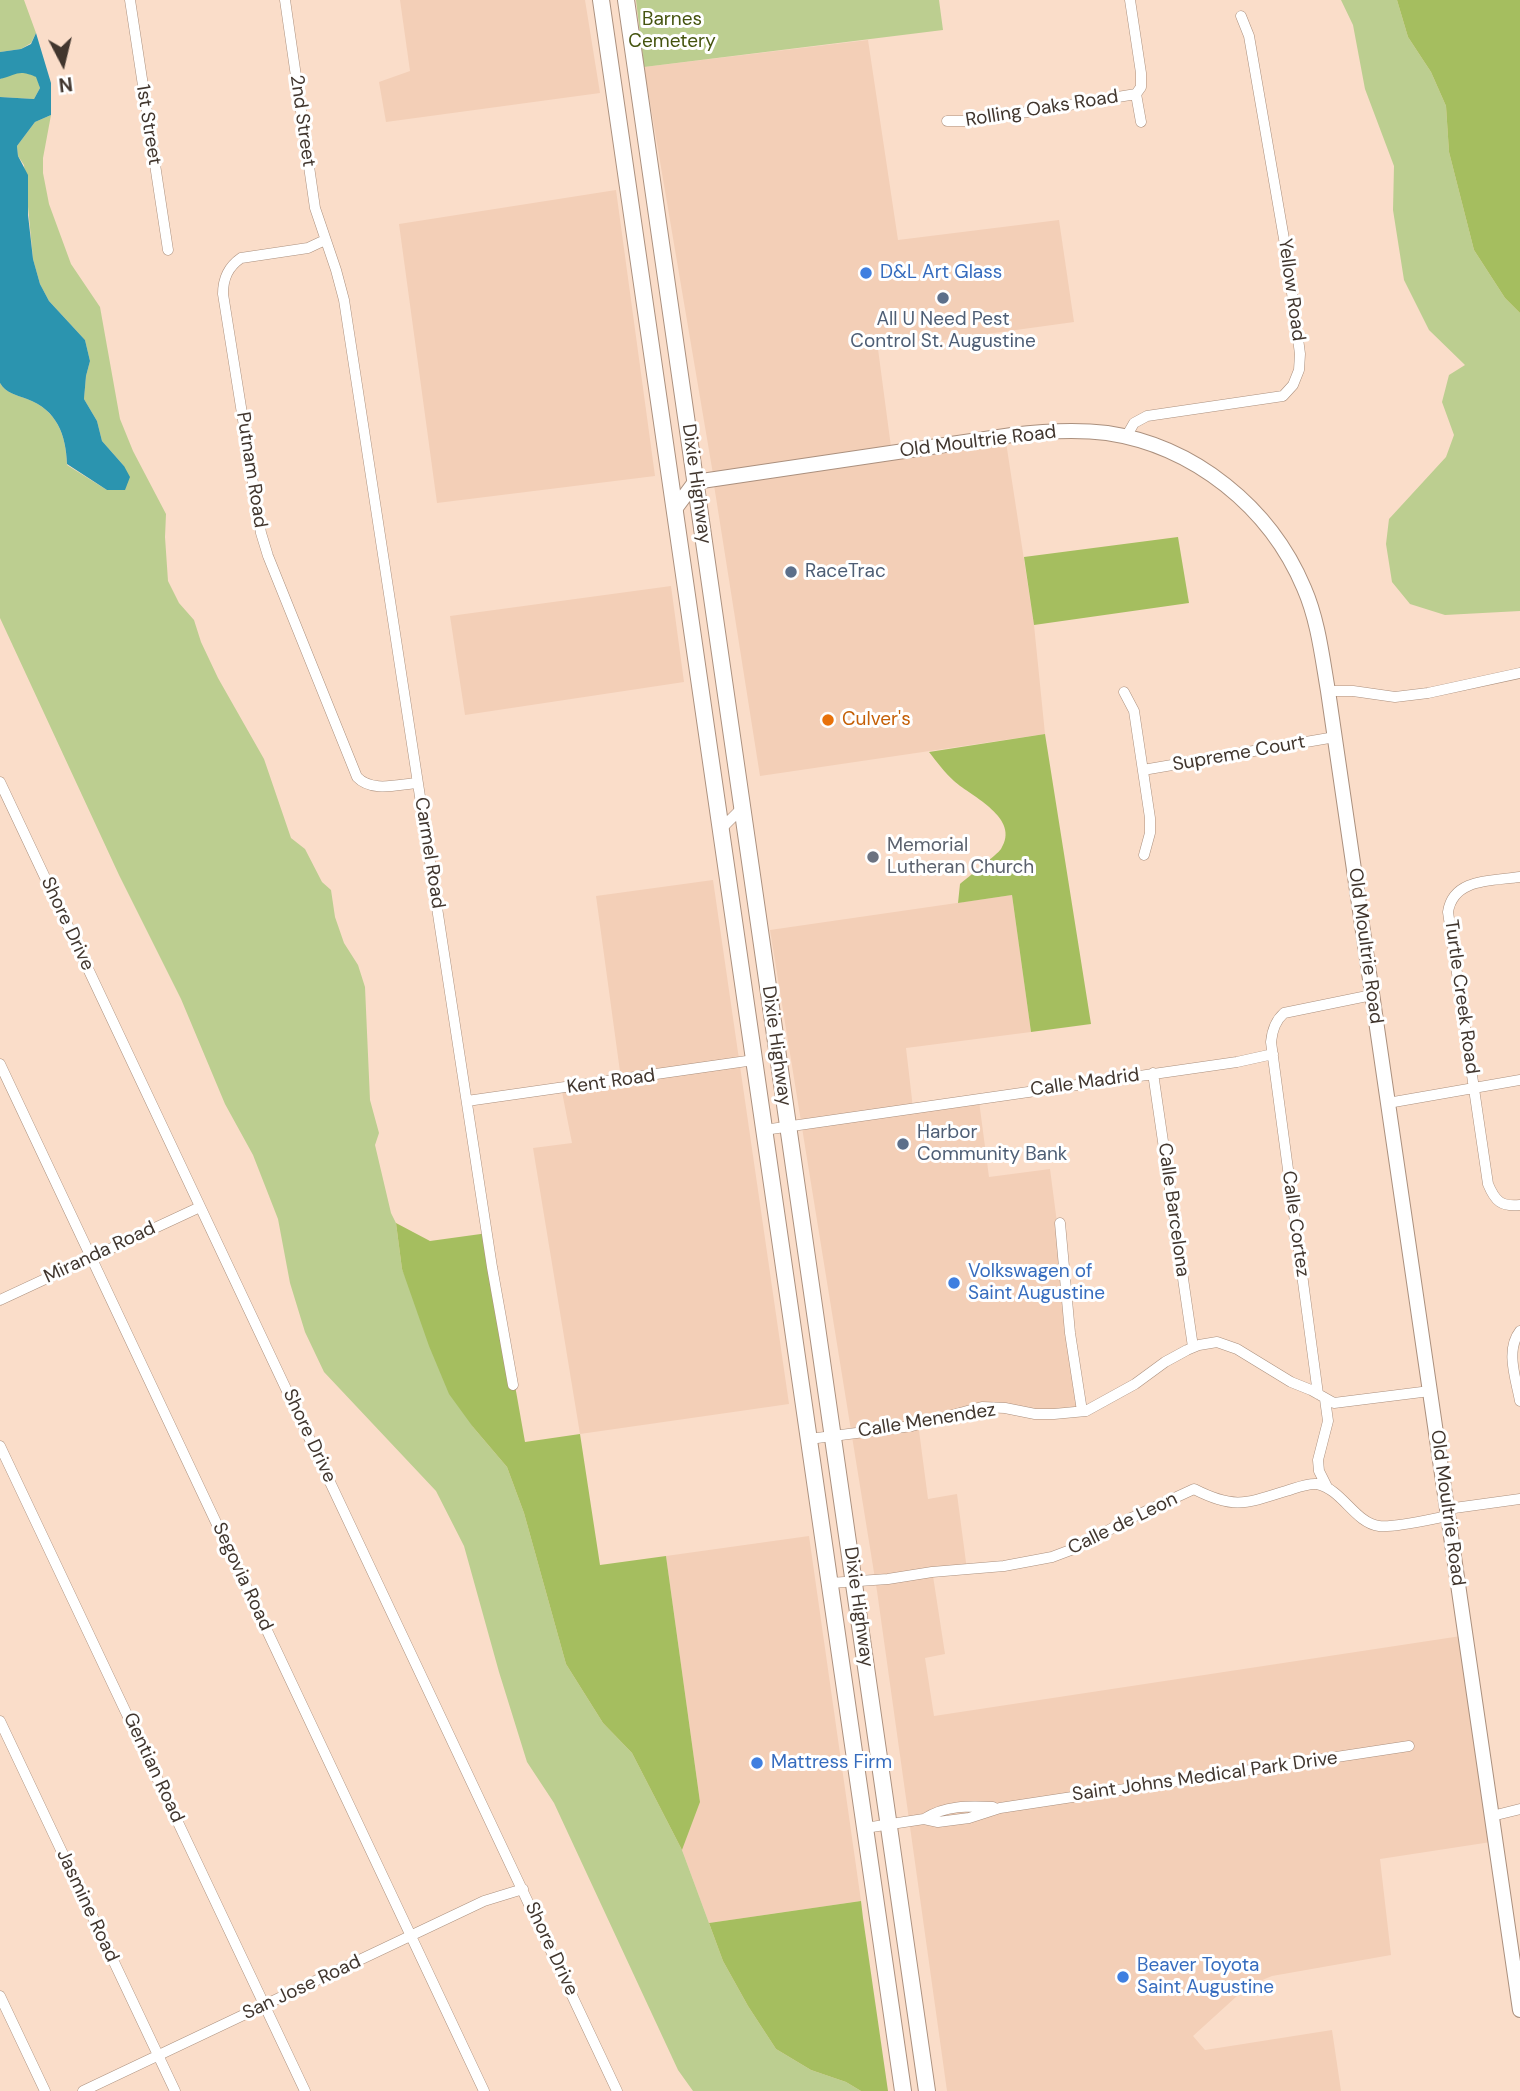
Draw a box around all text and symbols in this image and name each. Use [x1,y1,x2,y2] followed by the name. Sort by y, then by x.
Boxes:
[628,9,716,53] park label: Barnes Cemetery
[28,28,98,98] north arrow
[57,71,74,98] text: N
[284,74,320,168] street label: 2nd Street
[130,83,166,167] street label: 1st Street
[964,86,1120,132] street label: Rolling Oaks Road
[1273,237,1309,343] street label: Yellow Road
[880,262,1002,284] place label: D&L Art Glass
[858,265,874,281] marker: D&L Art Glass
[935,290,951,306] marker: All U Need Pest Control St. Augustine
[850,309,1036,353] place label: All U Need Pest Control St. Augustine
[231,411,271,529] street label: Putnam Road
[898,421,1058,463] street label: Old Moultrie Road
[676,422,716,546] street label: Dixie Highway
[805,561,886,583] place label: RaceTrac
[783,564,799,580] marker: RaceTrac
[842,709,911,731] place label: Culver's
[820,712,836,728] marker: Culver's
[1171,731,1307,777] street label: Supreme Court
[409,796,449,910] street label: Carmel Road
[887,835,1034,879] place label: Memorial Lutheran Church
[865,849,881,865] marker: Memorial Lutheran Church
[1343,866,1387,1026] street label: Old Moultrie Road
[35,874,99,974] street label: Shore Drive
[1439,918,1483,1076] street label: Turtle Creek Road
[756,984,796,1108] street label: Dixie Highway
[1029,1064,1141,1102] street label: Calle Madrid
[565,1065,657,1099] street label: Kent Road
[917,1122,1067,1166] place label: Harbor Community Bank
[895,1136,911,1152] marker: Harbor Community Bank
[1152,1141,1194,1279] street label: Calle Barcelona
[1276,1169,1314,1279] street label: Calle Cortez
[41,1217,159,1289] street label: Miranda Road
[968,1261,1105,1305] place label: Volkswagen of Saint Augustine
[946,1275,962,1291] marker: Volkswagen of Saint Augustine
[277,1386,341,1486] street label: Shore Drive
[857,1399,997,1443] street label: Calle Menendez
[1425,1428,1469,1588] street label: Old Moultrie Road
[1065,1488,1181,1560] street label: Calle de Leon
[207,1519,277,1635] street label: Segovia Road
[838,1545,878,1669] street label: Dixie Highway
[118,1709,188,1827] street label: Gentian Road
[1071,1747,1339,1807] street label: Saint Johns Medical Park Drive
[771,1752,892,1774] place label: Mattress Firm
[749,1755,765,1771] marker: Mattress Firm
[51,1846,123,1966] street label: Jasmine Road
[519,1899,583,1999] street label: Shore Drive
[239,1951,365,2025] street label: San Jose Road
[1137,1955,1274,1999] place label: Beaver Toyota Saint Augustine
[1115,1969,1131,1985] marker: Beaver Toyota Saint Augustine

